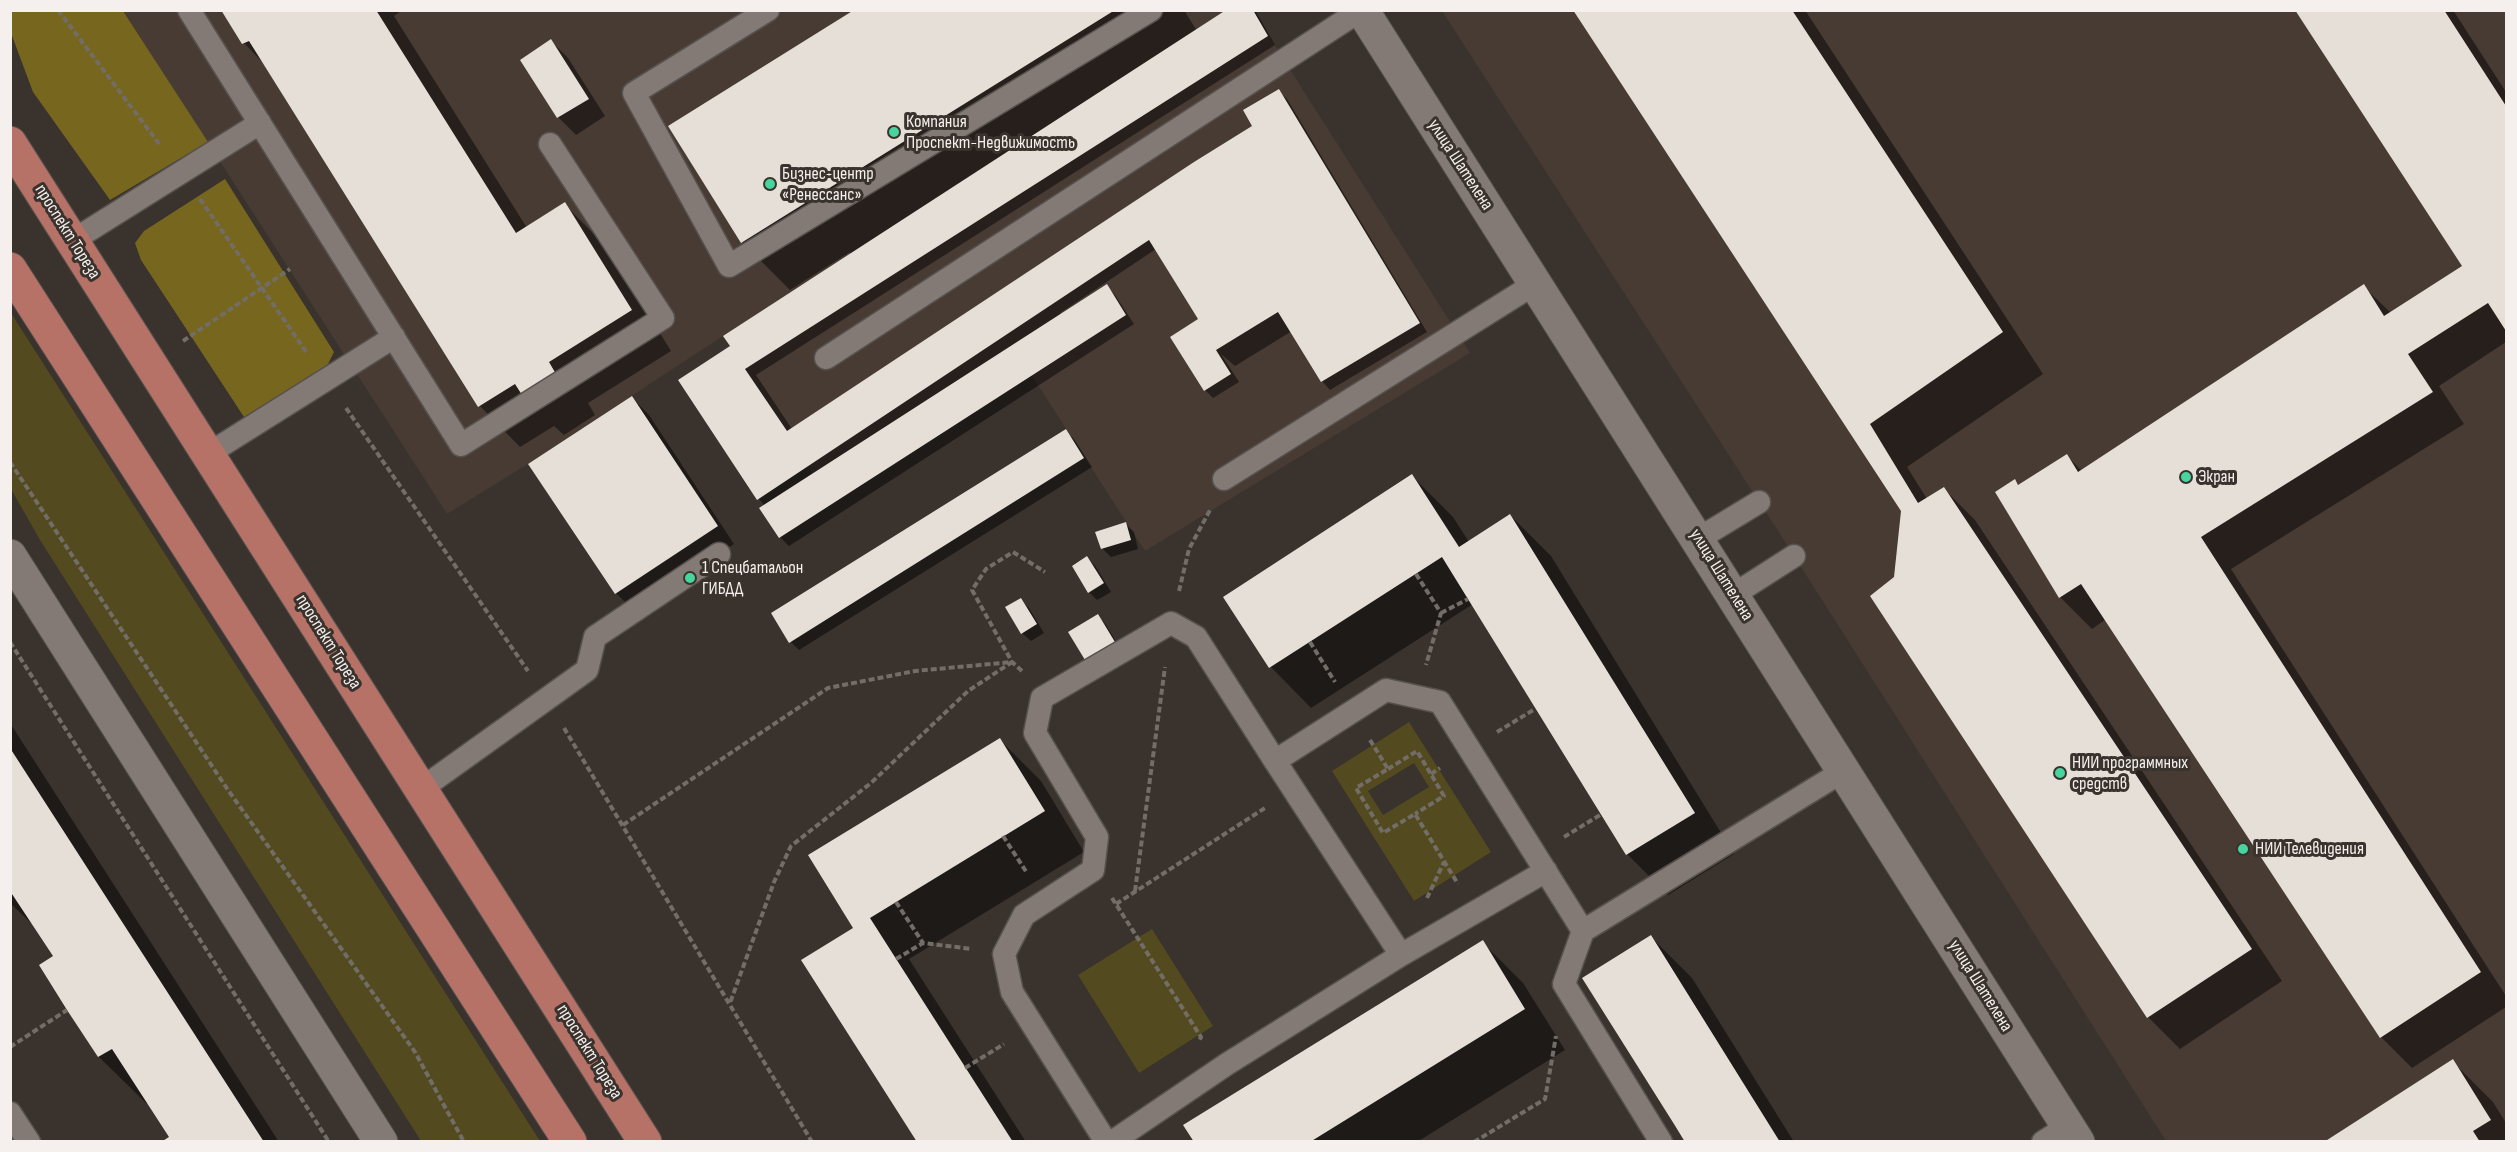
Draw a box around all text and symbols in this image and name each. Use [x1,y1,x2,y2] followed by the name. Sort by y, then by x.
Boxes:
[906,111,1075,154] place label: Компания Проспект-Недвижимость
[1423,115,1497,215] street label: улица Шателена
[887,125,901,139] marker: Компания Проспект-Недвижимость
[782,163,874,206] place label: Бизнес-центр «Ренессанс»
[763,177,777,191] marker: Бизнес-центр «Ренессанс»
[29,181,105,283] street label: проспект Тореза
[2198,466,2235,488] place label: Экран
[2179,470,2193,484] marker: Экран
[1684,525,1758,625] street label: улица Шателена
[702,557,803,600] place label: 1 Спецбатальон ГИБДД
[683,571,697,585] marker: 1 Спецбатальон ГИБДД
[290,591,366,693] street label: проспект Тореза
[2072,752,2188,795] place label: НИИ программных средств
[2053,766,2067,780] marker: НИИ программных средств
[2255,838,2364,860] place label: НИИ Телевидения
[2236,842,2250,856] marker: НИИ Телевидения
[1943,936,2017,1036] street label: улица Шателена
[551,1001,627,1103] street label: проспект Тореза

